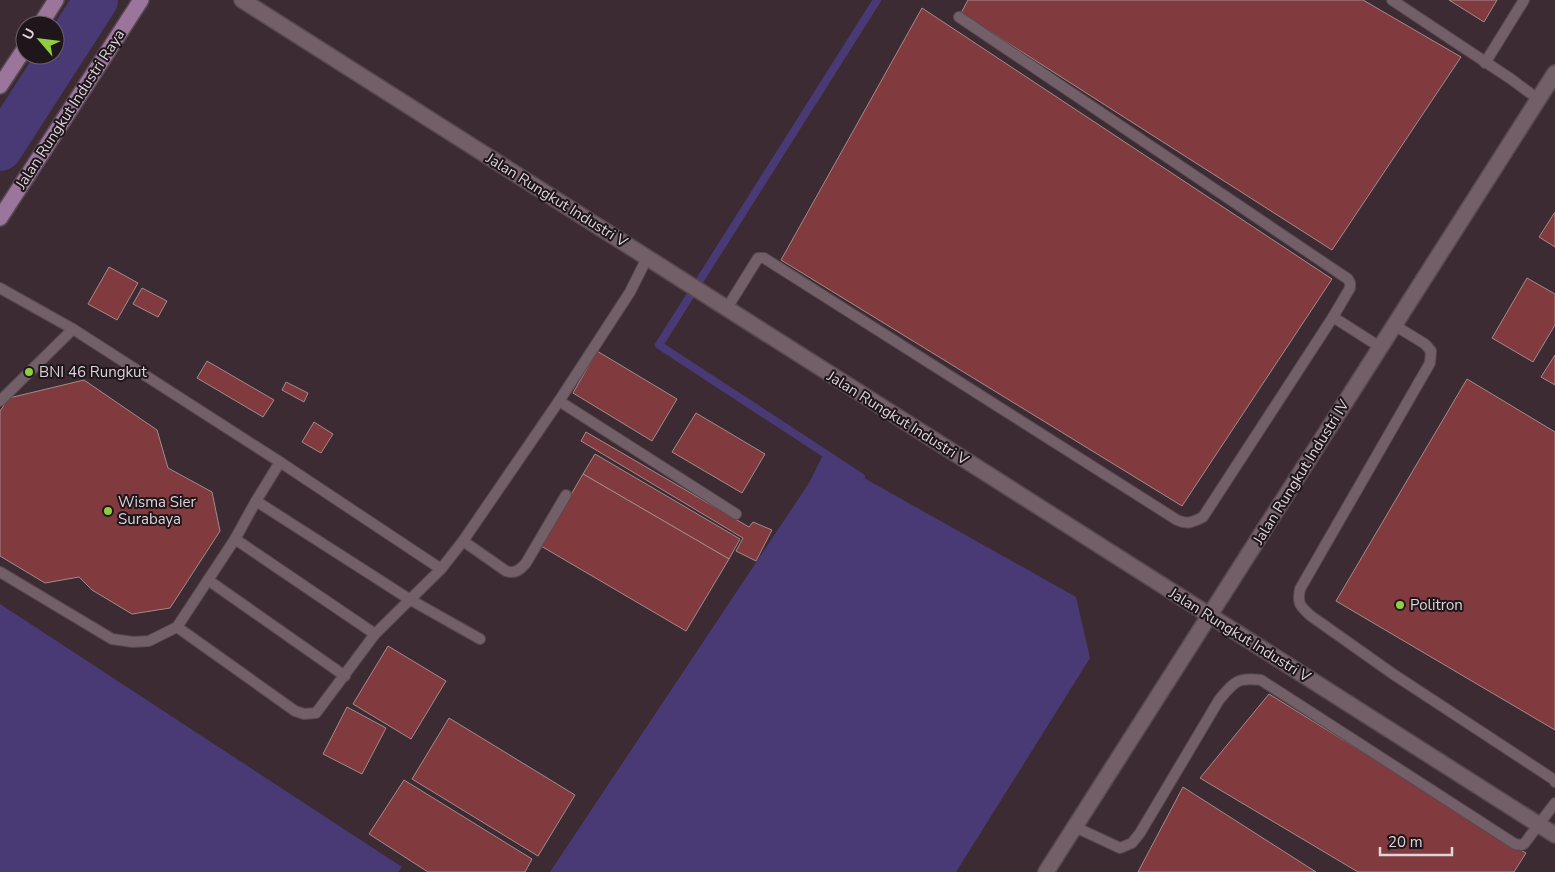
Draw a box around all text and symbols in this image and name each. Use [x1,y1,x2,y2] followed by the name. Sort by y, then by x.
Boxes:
[15,15,65,65] north arrow
[10,25,129,193] street label: Jalan Rungkut Industri Raya
[18,25,40,43] text: U
[482,148,632,252] street label: Jalan Rungkut Industri V
[39,362,147,382] place label: BNI 46 Rungkut
[23,366,35,378] marker: BNI 46 Rungkut
[823,366,973,470] street label: Jalan Rungkut Industri V
[1248,395,1354,549] street label: Jalan Rungkut Industri IV
[118,492,197,529] place label: Wisma Sier Surabaya
[102,505,114,517] marker: Wisma Sier Surabaya
[1165,583,1315,687] street label: Jalan Rungkut Industri V
[1410,595,1463,615] place label: Politron
[1394,599,1406,611] marker: Politron
[1380,824,1452,856] scale bar
[1388,832,1423,852] text: 20 m

